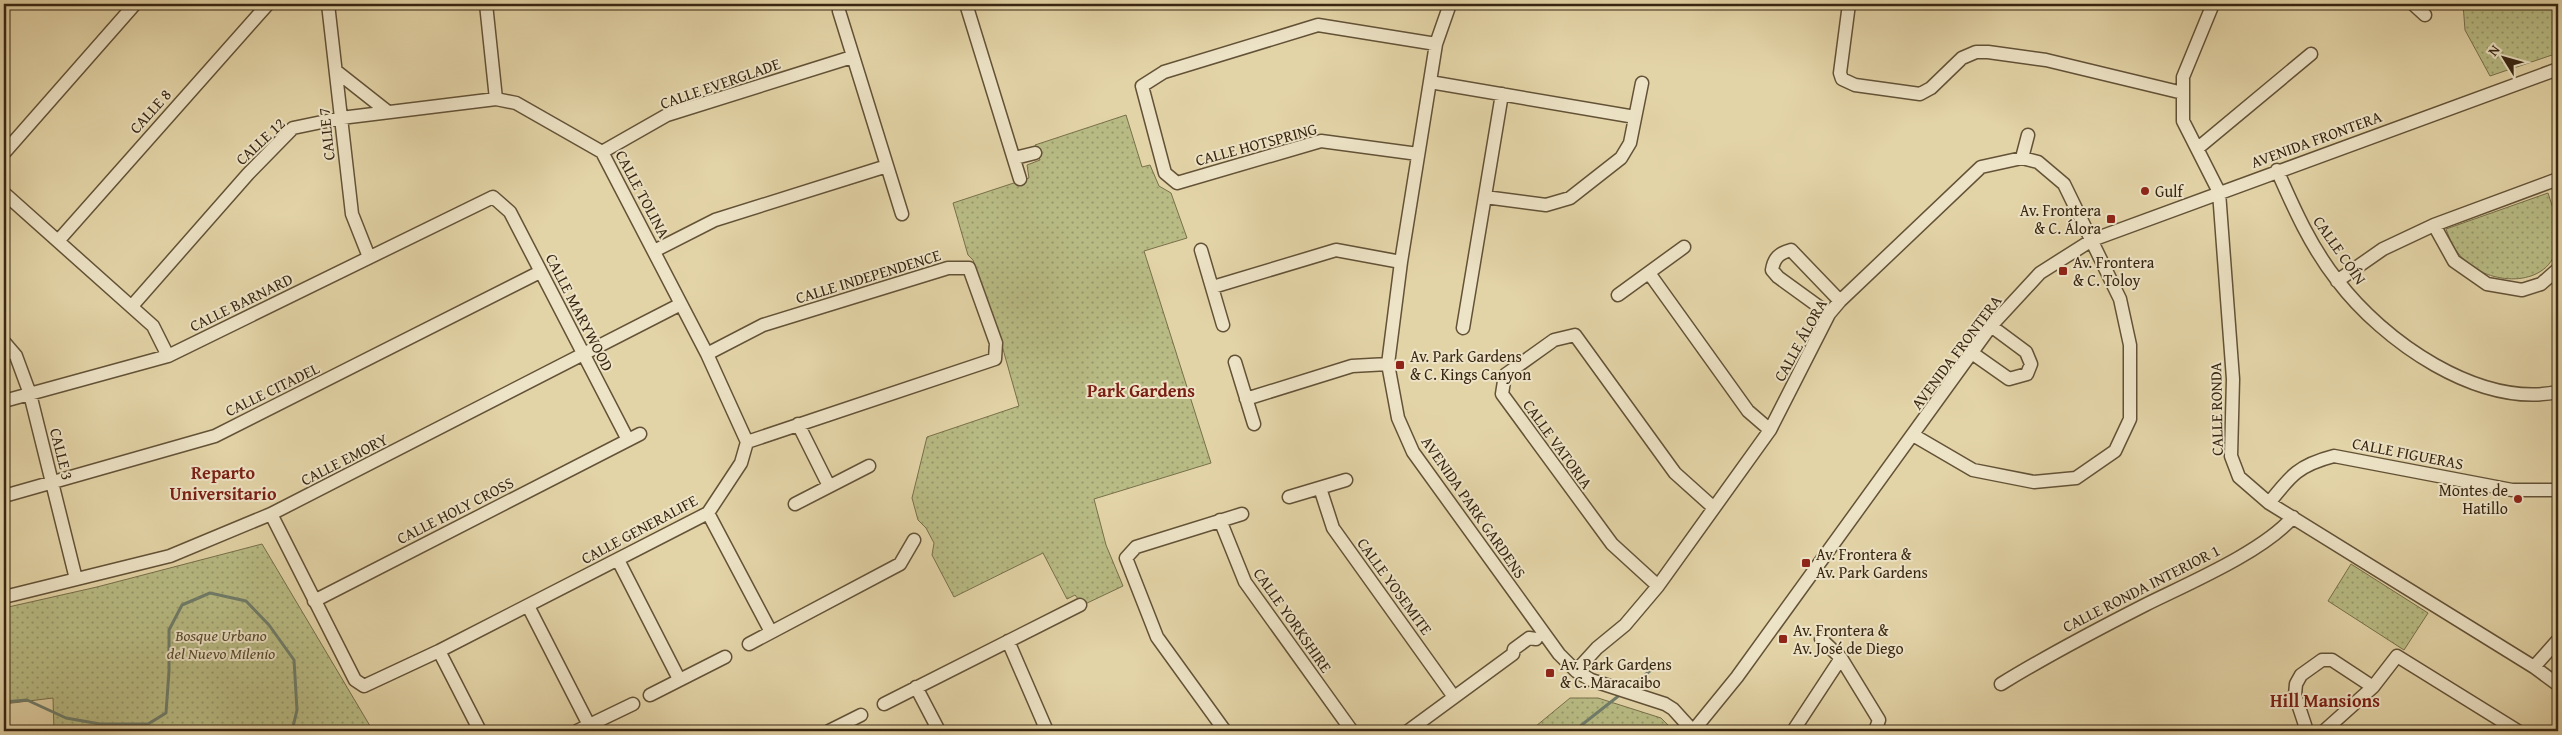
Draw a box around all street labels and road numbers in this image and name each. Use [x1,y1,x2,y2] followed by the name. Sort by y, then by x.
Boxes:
[657,51,783,115] street label: CALLE EVERGLADE
[123,83,177,139] street label: CALLE 8
[2247,104,2385,174] street label: AVENIDA FRONTERA
[311,106,341,162] street label: CALLE 7
[230,112,290,170] street label: CALLE 12
[1193,116,1320,172] street label: CALLE HOTSPRING
[610,146,676,243] street label: CALLE TOLINA
[2308,211,2373,290] street label: CALLE COÍN
[792,243,944,309] street label: CALLE INDEPENDENCE
[540,249,620,375] street label: CALLE MARYWOOD
[185,266,297,337] street label: CALLE BARNARD
[1905,289,2007,414] street label: AVENIDA FRONTERA
[1767,294,1833,386] street label: CALLE ÁLORA
[221,356,323,422] street label: CALLE CITADEL
[2203,362,2229,456] street label: CALLE RONDA
[1517,394,1599,494] street label: CALLE VATORIA
[44,425,80,483] street label: CALLE 3
[296,427,392,491] street label: CALLE EMORY
[2350,430,2466,476] street label: CALLE FIGUERAS
[1416,431,1532,583] street label: AVENIDA PARK GARDENS
[392,470,518,550] street label: CALLE HOLY CROSS
[577,488,701,570] street label: CALLE GENERALIFE
[1352,532,1438,640] street label: CALLE YOSEMITE
[2058,538,2224,638] street label: CALLE RONDA INTERIOR 1
[1248,563,1338,677] street label: CALLE YORKSHIRE

